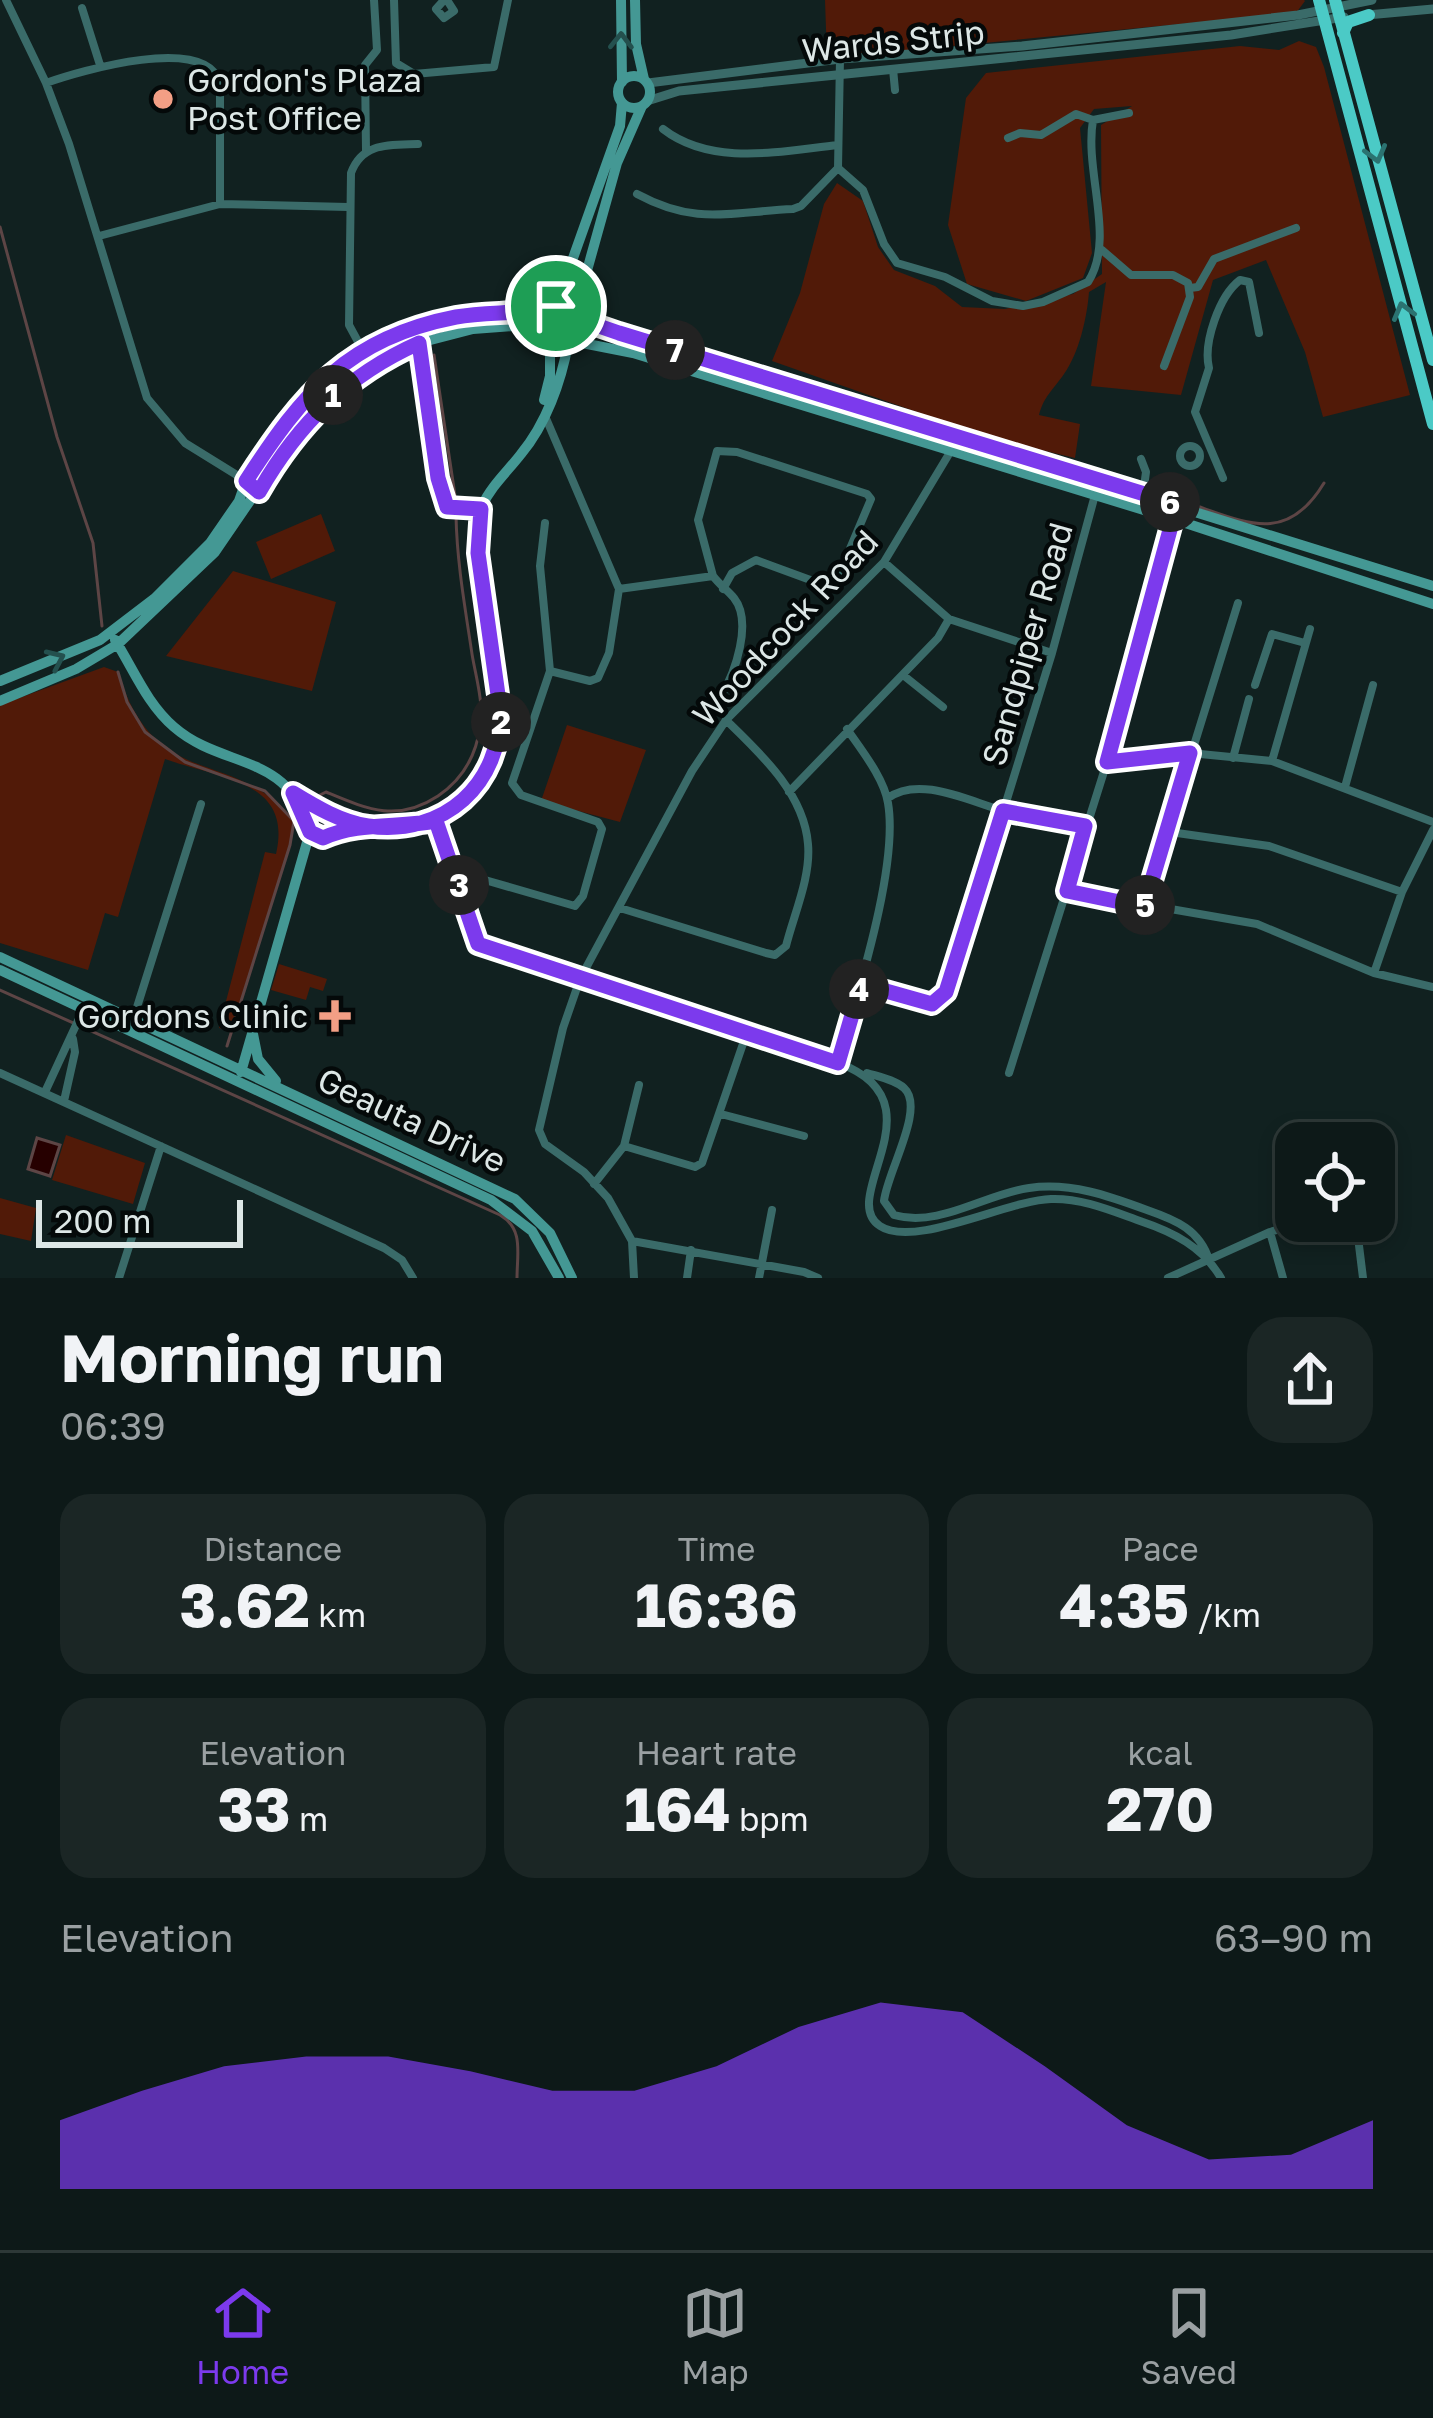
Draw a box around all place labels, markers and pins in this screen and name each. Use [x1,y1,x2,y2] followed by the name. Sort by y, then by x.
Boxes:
[187,60,422,137] place label: Gordon's Plaza Post Office
[150,86,176,112] marker: Gordon's Plaza Post Office
[505,255,607,357] pin
[645,320,705,380] pin: 7
[303,365,363,425] pin: 1
[1140,472,1200,532] pin: 6
[471,692,531,752] pin: 2
[429,855,489,915] pin: 3
[1115,875,1175,935] pin: 5
[829,959,889,1019] pin: 4
[77,996,308,1035] place label: Gordons Clinic
[319,1000,351,1032] marker: Gordons Clinic

